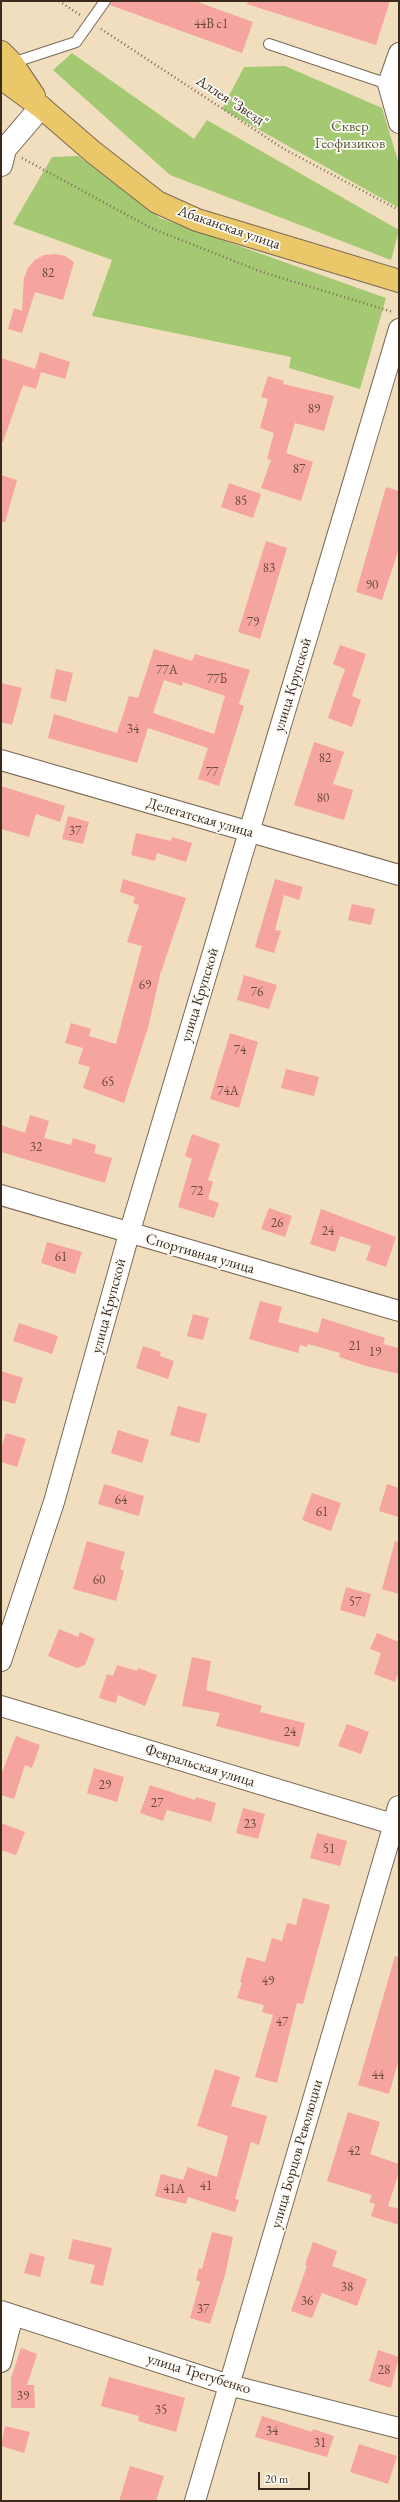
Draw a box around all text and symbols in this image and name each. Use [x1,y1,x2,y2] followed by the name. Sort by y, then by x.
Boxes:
[194,16,228,32] house number: 44В с1
[193,72,271,132] street label: Аллея "Звезд"
[315,118,385,153] park label: Сквер Геофизиков
[175,202,283,254] street label: Абаканская улица
[42,265,54,281] house number: 82
[308,401,320,417] house number: 89
[293,461,305,477] house number: 87
[235,493,247,509] house number: 85
[263,560,275,576] house number: 83
[366,577,378,593] house number: 90
[247,614,259,630] house number: 79
[270,636,316,734] street label: улица Крупской
[156,662,178,678] house number: 77А
[207,671,227,687] house number: 77Б
[127,721,139,737] house number: 34
[319,750,331,766] house number: 82
[206,764,218,780] house number: 77
[317,790,329,806] house number: 80
[144,794,256,842] street label: Делегатская улица
[69,823,81,839] house number: 37
[177,946,223,1044] street label: улица Крупской
[139,977,151,993] house number: 69
[251,984,263,1000] house number: 76
[234,1042,246,1058] house number: 74
[102,1074,114,1090] house number: 65
[217,1083,239,1099] house number: 74А
[30,1139,42,1155] house number: 32
[191,1183,203,1199] house number: 72
[271,1215,283,1231] house number: 26
[322,1223,334,1239] house number: 24
[144,1230,256,1278] street label: Спортивная улица
[55,1249,67,1265] house number: 61
[88,1257,130,1355] street label: улица Крупской
[349,1338,361,1354] house number: 21
[369,1344,381,1360] house number: 19
[115,1492,127,1508] house number: 64
[316,1504,328,1520] house number: 61
[93,1572,105,1588] house number: 60
[349,1594,361,1610] house number: 57
[284,1724,296,1740] house number: 24
[143,1741,257,1791] street label: Февральская улица
[99,1777,111,1793] house number: 29
[151,1795,163,1811] house number: 27
[244,1816,256,1832] house number: 23
[323,1841,335,1857] house number: 51
[262,1973,274,1989] house number: 49
[276,2014,288,2030] house number: 47
[372,2067,384,2083] house number: 44
[267,2078,327,2230] street label: улица Борцов Революции
[348,2143,360,2159] house number: 42
[200,2178,212,2194] house number: 41
[163,2181,185,2197] house number: 41А
[341,2279,353,2295] house number: 38
[301,2293,313,2309] house number: 36
[197,2301,209,2317] house number: 37
[145,2350,253,2398] street label: улица Трегубенко
[378,2362,390,2378] house number: 28
[17,2388,29,2404] house number: 39
[155,2402,167,2418] house number: 35
[266,2423,278,2439] house number: 34
[314,2435,326,2451] house number: 31
[260,2464,312,2490] scale bar
[265,2471,288,2487] text: 20 m

